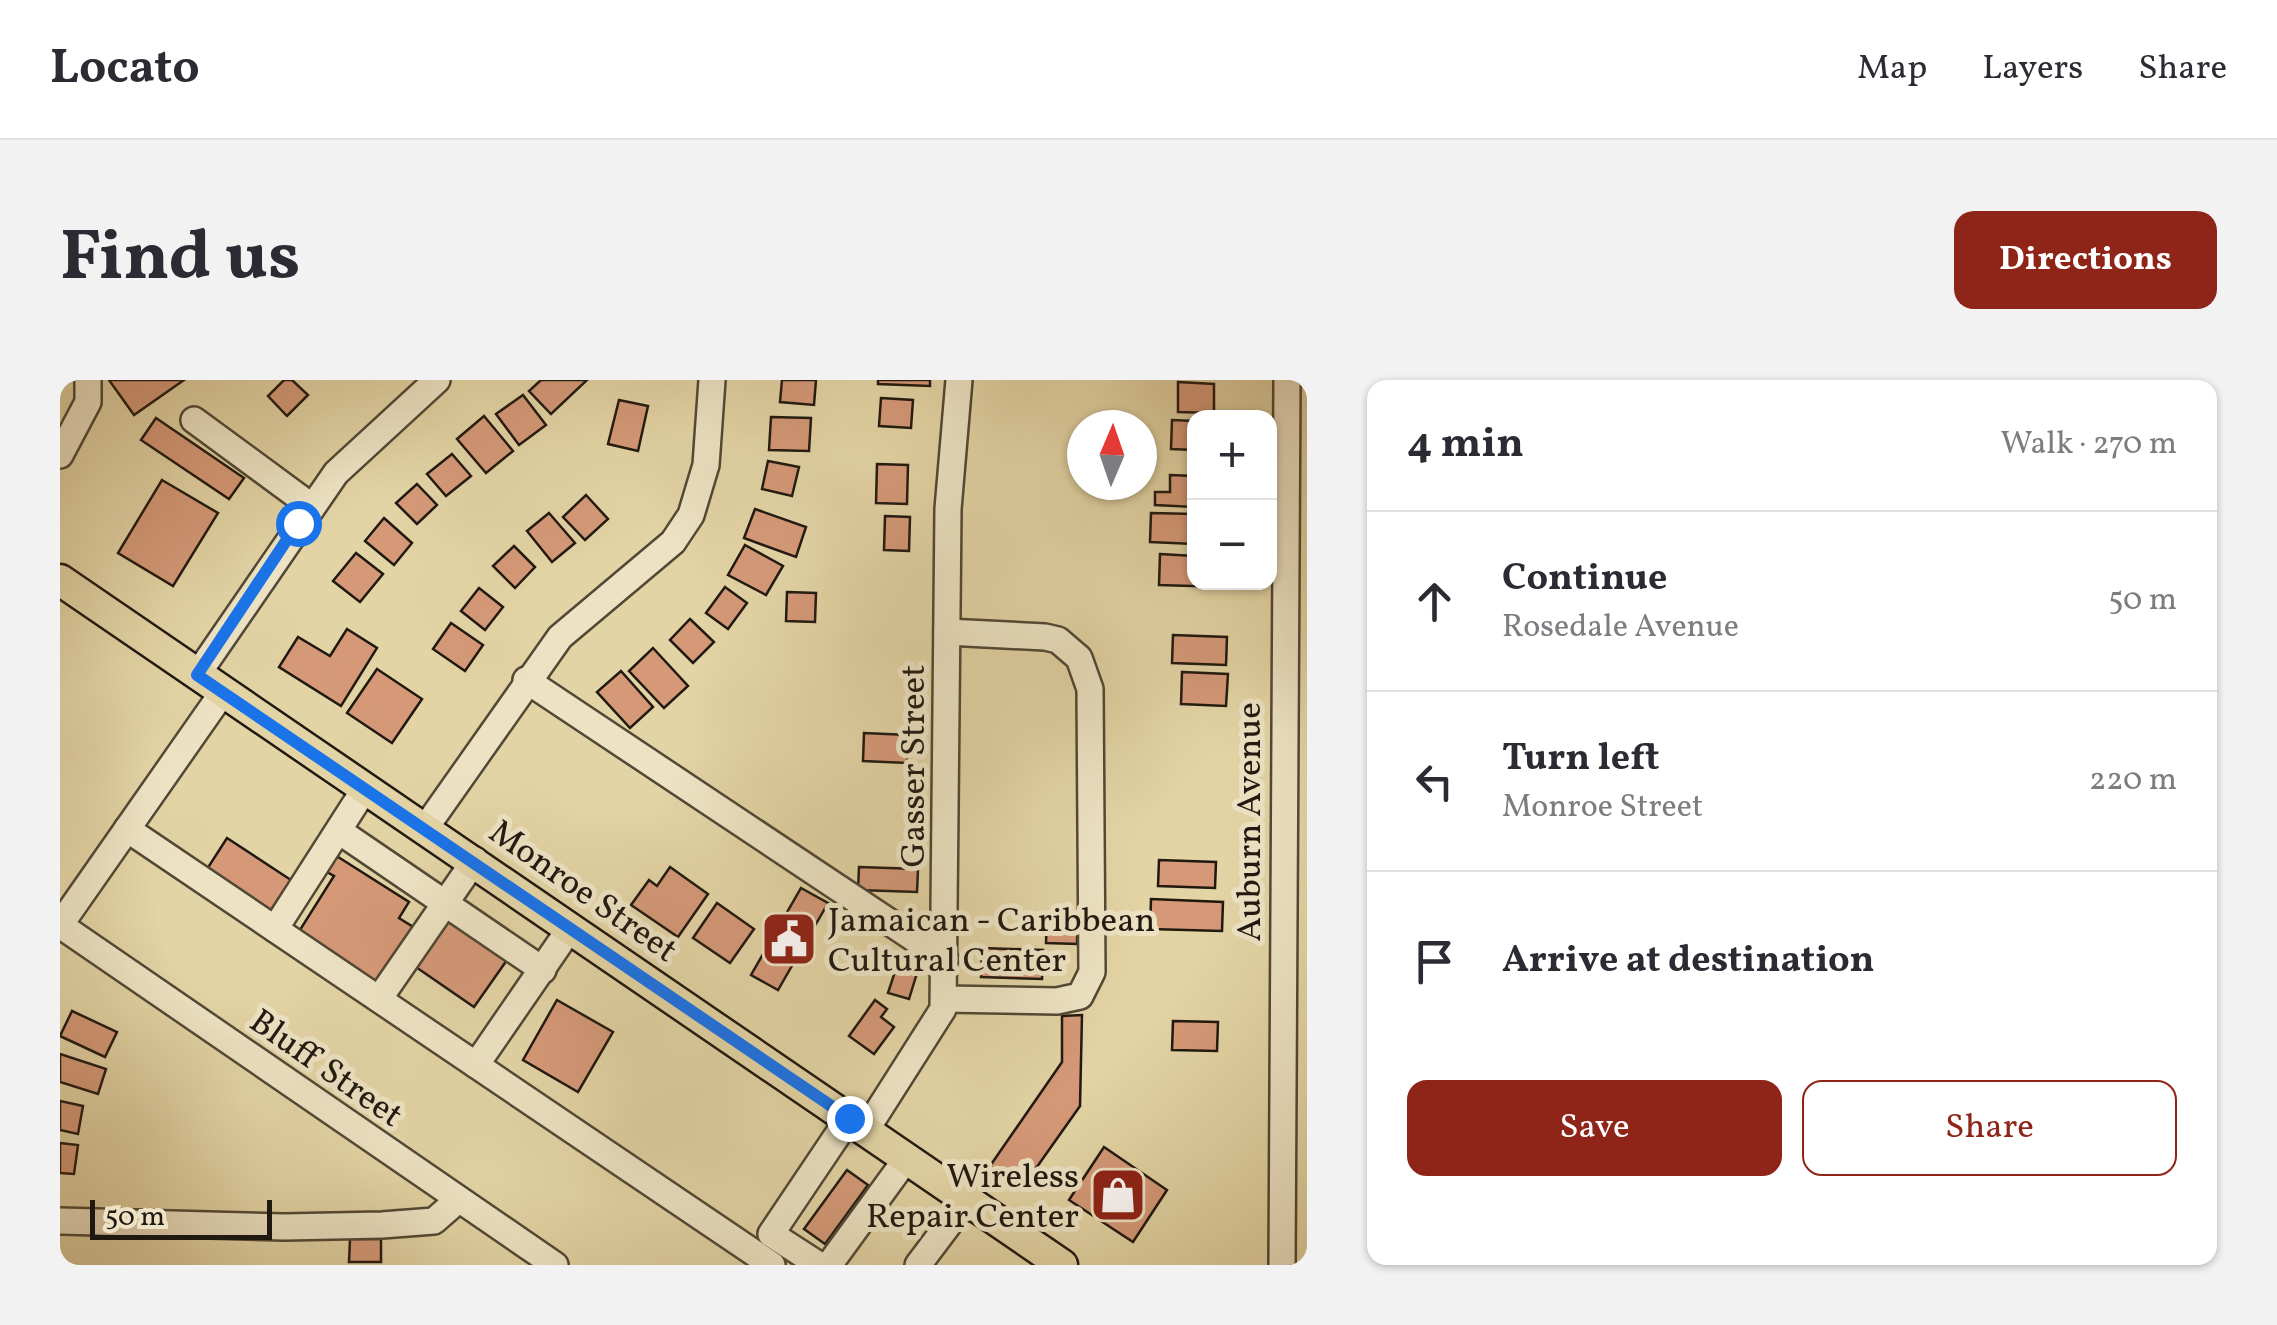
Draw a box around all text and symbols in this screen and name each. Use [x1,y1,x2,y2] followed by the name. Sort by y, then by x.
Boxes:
[50,36,200,103] text: Locato
[1857,45,1927,93] text: Map
[1982,45,2083,93] text: Layers
[2138,45,2227,93] text: Share
[60,211,300,309] text: Find us
[1954,211,2217,309] button: Directions
[1067,410,1157,500] north arrow
[1187,410,1277,590] map controls
[1187,410,1277,500] button: +
[1407,416,1524,475] text: 4 min
[2001,423,2177,467] text: Walk · 270 m
[1187,500,1277,590] button: −
[276,501,322,547] route start
[1502,553,1667,606] text: Continue
[1407,574,1462,629] icon: ahead
[2108,579,2177,623] text: 50 m
[1502,606,1739,650] text: Rosedale Avenue
[891,665,939,867] street label: Gasser Street
[1227,702,1275,942] street label: Auburn Avenue
[1502,733,1659,786] text: Turn left
[1407,754,1462,809] icon: left
[2089,759,2177,803] text: 220 m
[1502,786,1703,830] text: Monroe Street
[478,810,686,975] street label: Monroe Street
[828,898,1155,986] place label: Jamaican - Caribbean Cultural Center
[759,909,819,969] public building icon: Jamaican - Caribbean Cultural Center
[1407,934,1462,989] icon: arrive
[1502,935,1875,988] text: Arrive at destination
[239,999,412,1140] street label: Bluff Street
[1407,1080,1782,1176] button: Save
[1802,1080,2177,1176] button: Share
[827,1096,873,1142] route end
[866,1154,1079,1242] place label: Wireless Repair Center
[1088,1165,1148,1225] shop icon: Wireless Repair Center
[90,1195,272,1240] scale bar
[105,1198,165,1237] text: 50 m

